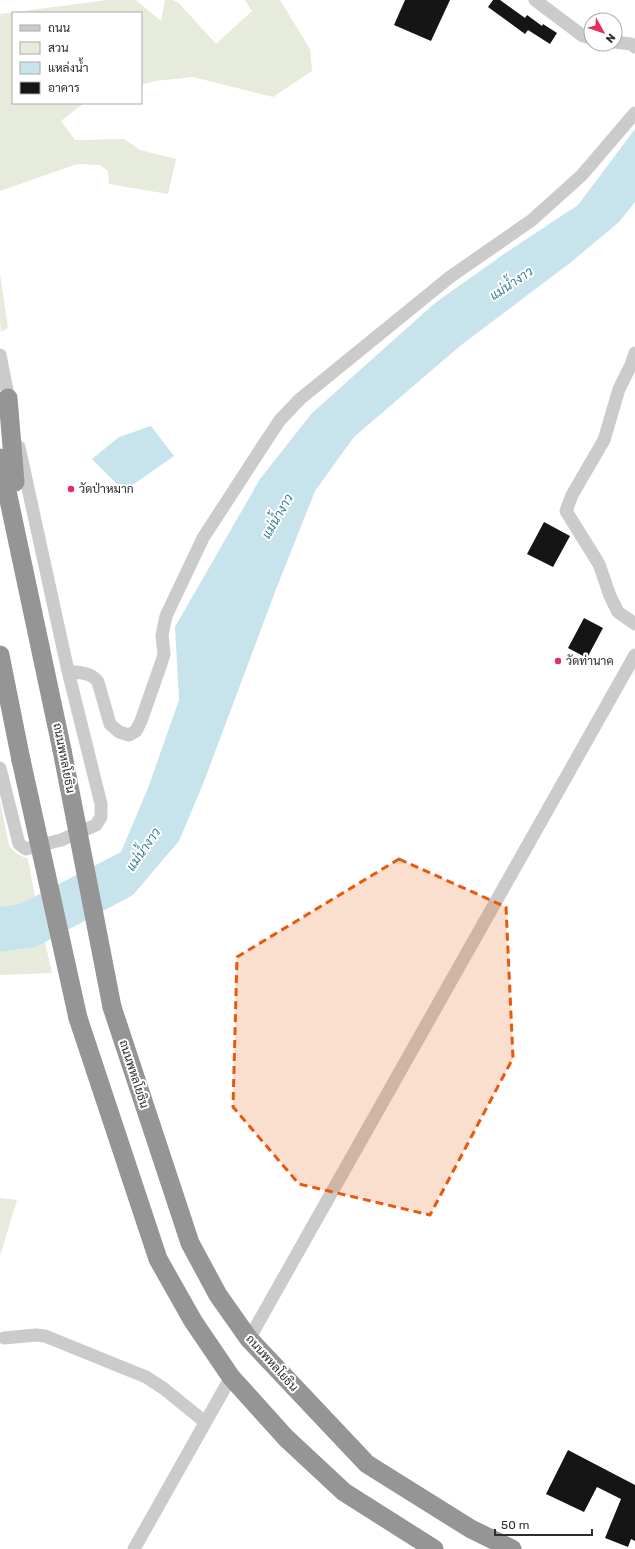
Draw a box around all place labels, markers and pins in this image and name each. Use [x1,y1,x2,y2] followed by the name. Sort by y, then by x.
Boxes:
[79,482,134,496] place label: วัดป่าหมาก
[66,484,76,494] marker: วัดป่าหมาก
[566,654,614,668] place label: วัดท่านาค
[553,656,563,666] marker: วัดท่านาค

